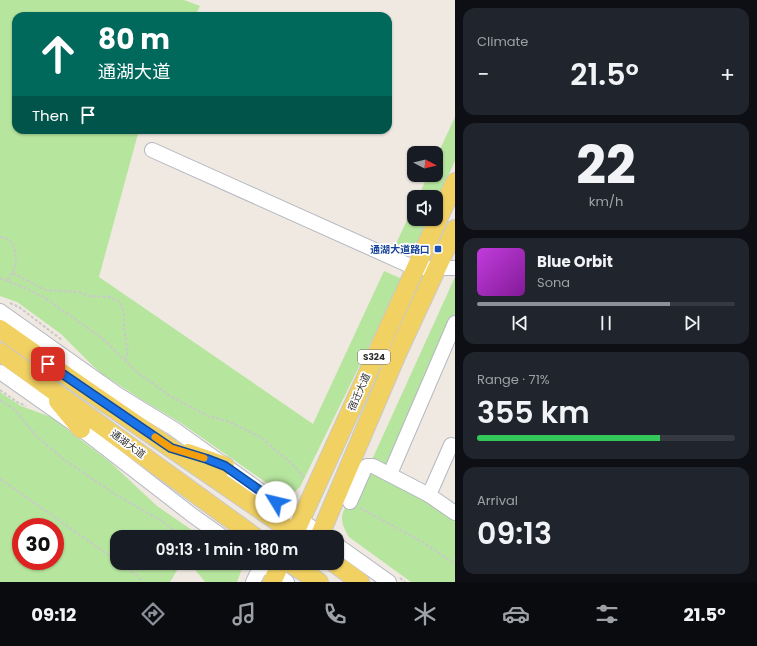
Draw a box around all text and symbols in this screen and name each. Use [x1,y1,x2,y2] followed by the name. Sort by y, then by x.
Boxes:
[98,20,170,59] text: 80 m
[32,28,84,80] icon: ahead
[477,32,528,51] text: Climate
[570,53,639,96] text: 21.5°
[98,59,170,84] text: 通湖大道
[477,59,489,90] text: −
[720,59,735,90] text: +
[77,104,99,126] icon: arrive
[32,105,69,126] text: Then
[576,129,636,202] text: 22
[407,146,443,182] north arrow
[407,146,443,226] map controls
[407,190,443,226] button: sound
[589,192,623,211] text: km/h
[370,242,430,257] place label: 通湖大道路口
[433,244,443,254] marker: 通湖大道路口
[537,251,613,272] text: Blue Orbit
[537,273,570,292] text: Sona
[509,312,531,334] icon: previous
[595,312,617,334] icon: pause
[681,312,703,334] icon: next
[31,347,65,381] pin
[358,350,390,364] road number: S324
[37,353,59,375] icon: arrive
[477,370,550,389] text: Range · 71%
[344,371,374,413] street label: 宿迁大道
[477,391,590,434] text: 355 km
[107,426,149,462] street label: 通湖大道
[255,481,297,523] position arrow
[477,491,518,510] text: Arrival
[477,512,552,555] text: 09:13
[12,518,64,570] speed limit sign: 30
[156,539,298,560] text: 09:13 · 1 min · 180 m
[139,600,167,628] icon: directions
[230,600,258,628] icon: music
[321,600,349,628] icon: phone
[411,600,439,628] icon: climate
[502,600,530,628] icon: car
[593,600,621,628] icon: filters
[31,602,76,627] text: 09:12
[683,602,726,627] text: 21.5°

